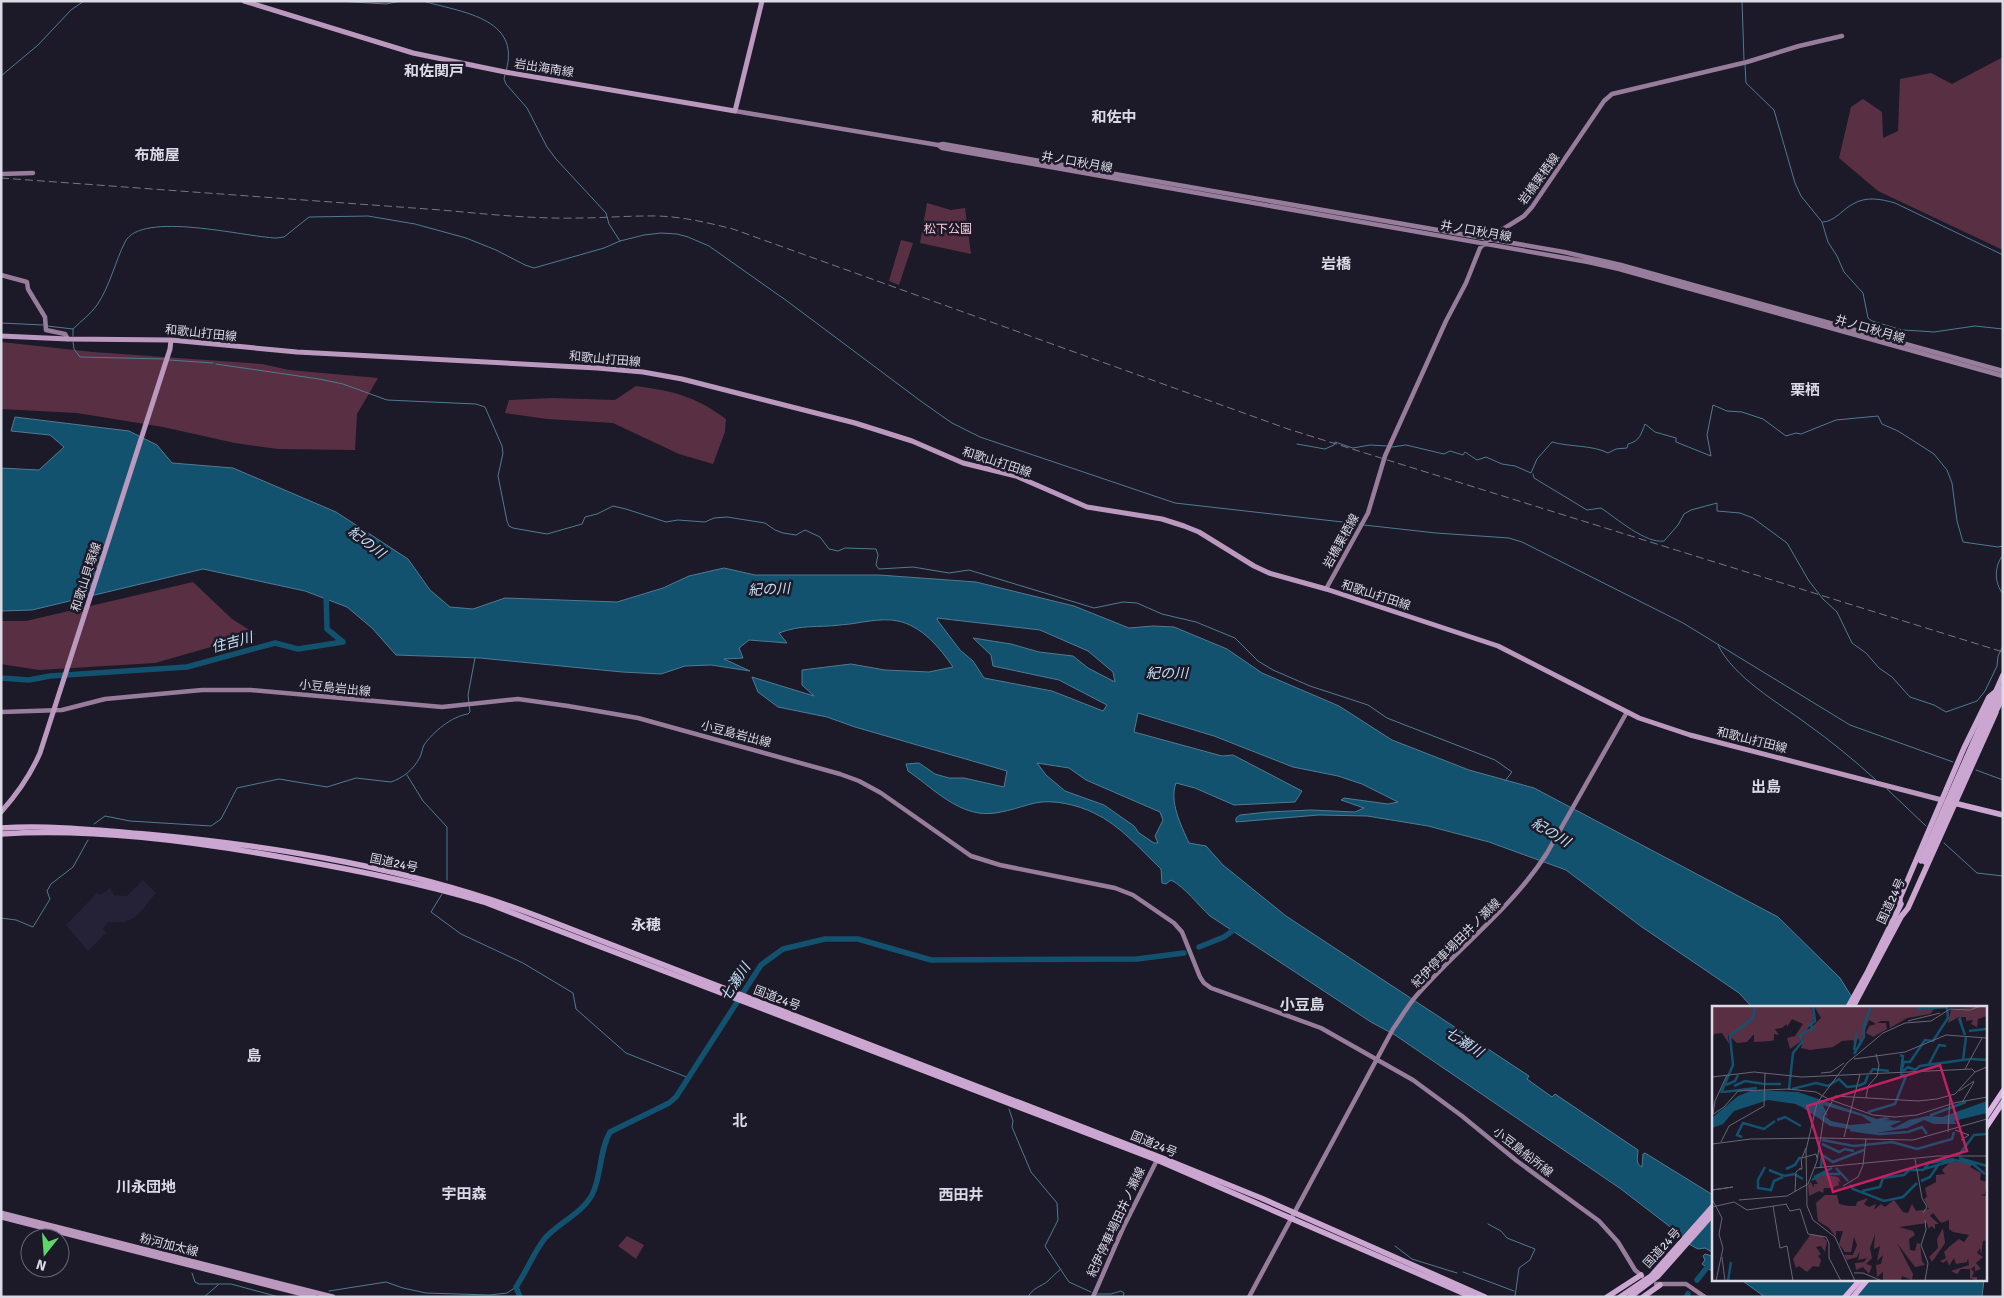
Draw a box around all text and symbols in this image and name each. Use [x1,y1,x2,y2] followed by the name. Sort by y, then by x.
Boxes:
[513,56,575,81] street label: 岩出海南線
[404,62,464,80] district label: 和佐関戸
[1091,108,1137,126] district label: 和佐中
[134,146,180,164] district label: 布施屋
[1040,149,1114,176] street label: 井ノ口秋月線
[1516,151,1563,208] street label: 岩橋栗栖線
[1439,218,1513,245] street label: 井ノ口秋月線
[924,222,972,237] park label: 松下公園
[1321,255,1352,273] district label: 岩橋
[1833,312,1907,347] street label: 井ノ口秋月線
[164,322,238,345] street label: 和歌山打田線
[568,349,641,370] street label: 和歌山打田線
[1790,381,1820,399] district label: 栗栖
[960,444,1033,481] street label: 和歌山打田線
[1320,511,1363,571] street label: 岩橋栗栖線
[345,523,390,563] water label: 紀の川
[68,541,105,614] street label: 和歌山貝塚線
[1339,577,1412,614] street label: 和歌山打田線
[748,580,792,599] water label: 紀の川
[210,628,257,656] water label: 住吉川
[1146,665,1190,682] water label: 紀の川
[298,677,372,700] street label: 小豆島岩出線
[699,718,773,751] street label: 小豆島岩出線
[1715,724,1789,756] street label: 和歌山打田線
[1751,778,1781,796] district label: 出島
[1528,814,1575,852] water label: 紀の川
[368,851,419,876] street label: 国道24号
[1874,876,1909,927] street label: 国道24号
[1409,896,1504,991] street label: 紀伊停車場田井ノ瀬線
[631,916,661,934] district label: 永穂
[717,958,755,1005] water label: 七瀬川
[751,983,802,1014] street label: 国道24号
[1279,996,1325,1014] district label: 小豆島
[1712,1006,1986,1280] inset map
[1441,1024,1488,1062] water label: 七瀬川
[246,1047,262,1065] district label: 島
[732,1112,748,1130] district label: 北
[1490,1124,1556,1180] street label: 小豆島船所線
[1128,1128,1179,1161] street label: 国道24号
[1084,1165,1149,1280] street label: 紀伊停車場田井ノ瀬線
[116,1178,176,1196] district label: 川永団地
[441,1185,487,1203] district label: 宇田森
[938,1186,984,1204] district label: 西田井
[1640,1225,1684,1272] street label: 国道24号
[20,1228,70,1278] north arrow
[138,1231,200,1260] street label: 粉河加太線
[34,1255,48,1275] text: N

